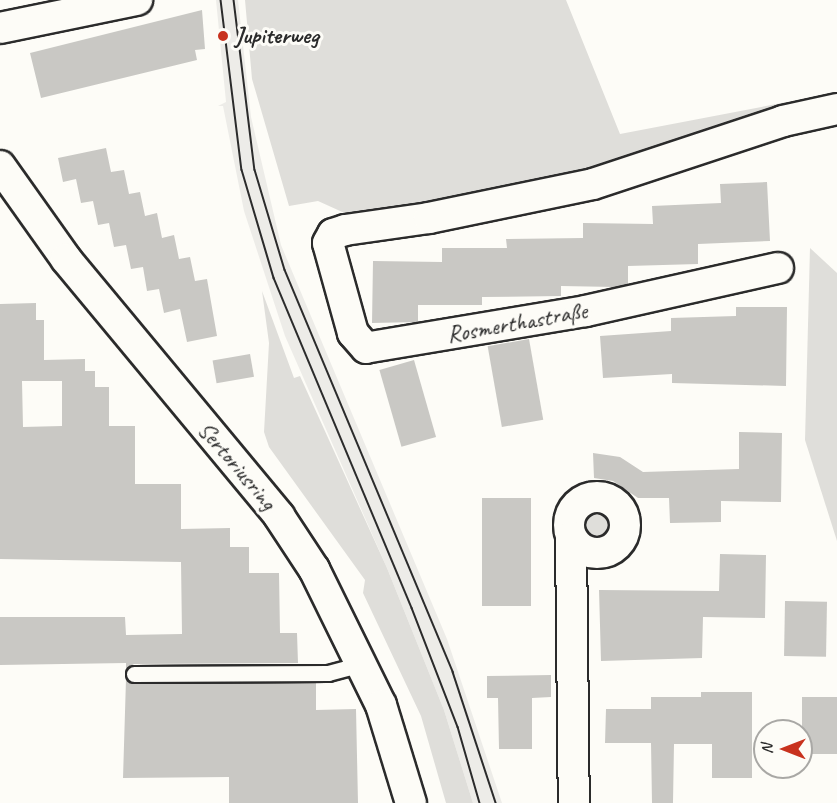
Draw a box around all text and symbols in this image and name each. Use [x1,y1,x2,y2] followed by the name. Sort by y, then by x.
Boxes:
[235,22,318,50] place label: Jupiterweg
[216,29,230,43] marker: Jupiterweg
[445,297,589,349] street label: Rosmerthastraße
[192,416,282,516] street label: Sertoriusring
[753,719,813,779] north arrow
[757,744,777,754] text: N

